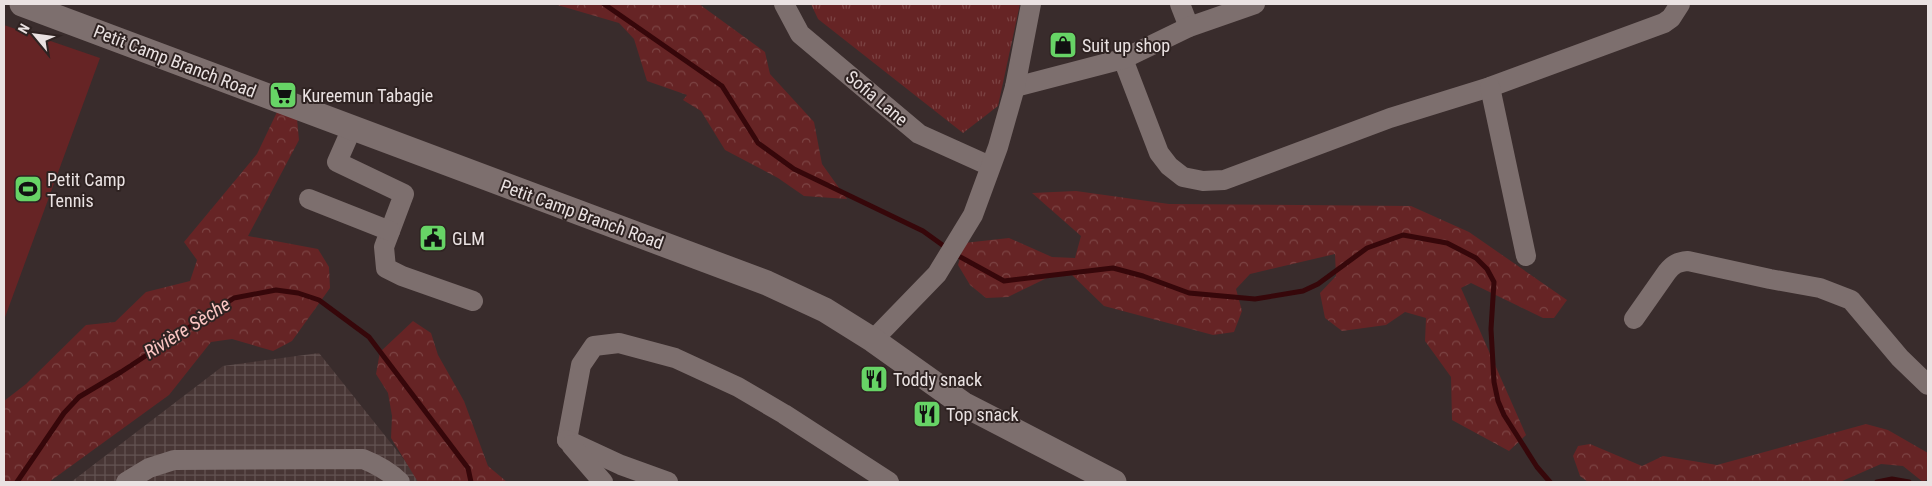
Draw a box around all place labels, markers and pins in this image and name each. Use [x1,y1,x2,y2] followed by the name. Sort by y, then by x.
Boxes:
[1048,30,1078,60] shop icon: Suit up shop
[1082,35,1170,56] place label: Suit up shop
[268,80,298,110] supermarket icon: Kureemun Tabagie
[302,85,433,106] place label: Kureemun Tabagie
[47,169,126,211] place label: Petit Camp Tennis
[13,174,43,204] sports icon: Petit Camp Tennis
[418,223,448,253] public building icon: GLM
[452,228,485,249] place label: GLM
[859,364,889,394] restaurant icon: Toddy snack
[893,369,982,390] place label: Toddy snack
[912,399,942,429] restaurant icon: Top snack
[946,404,1019,425] place label: Top snack

